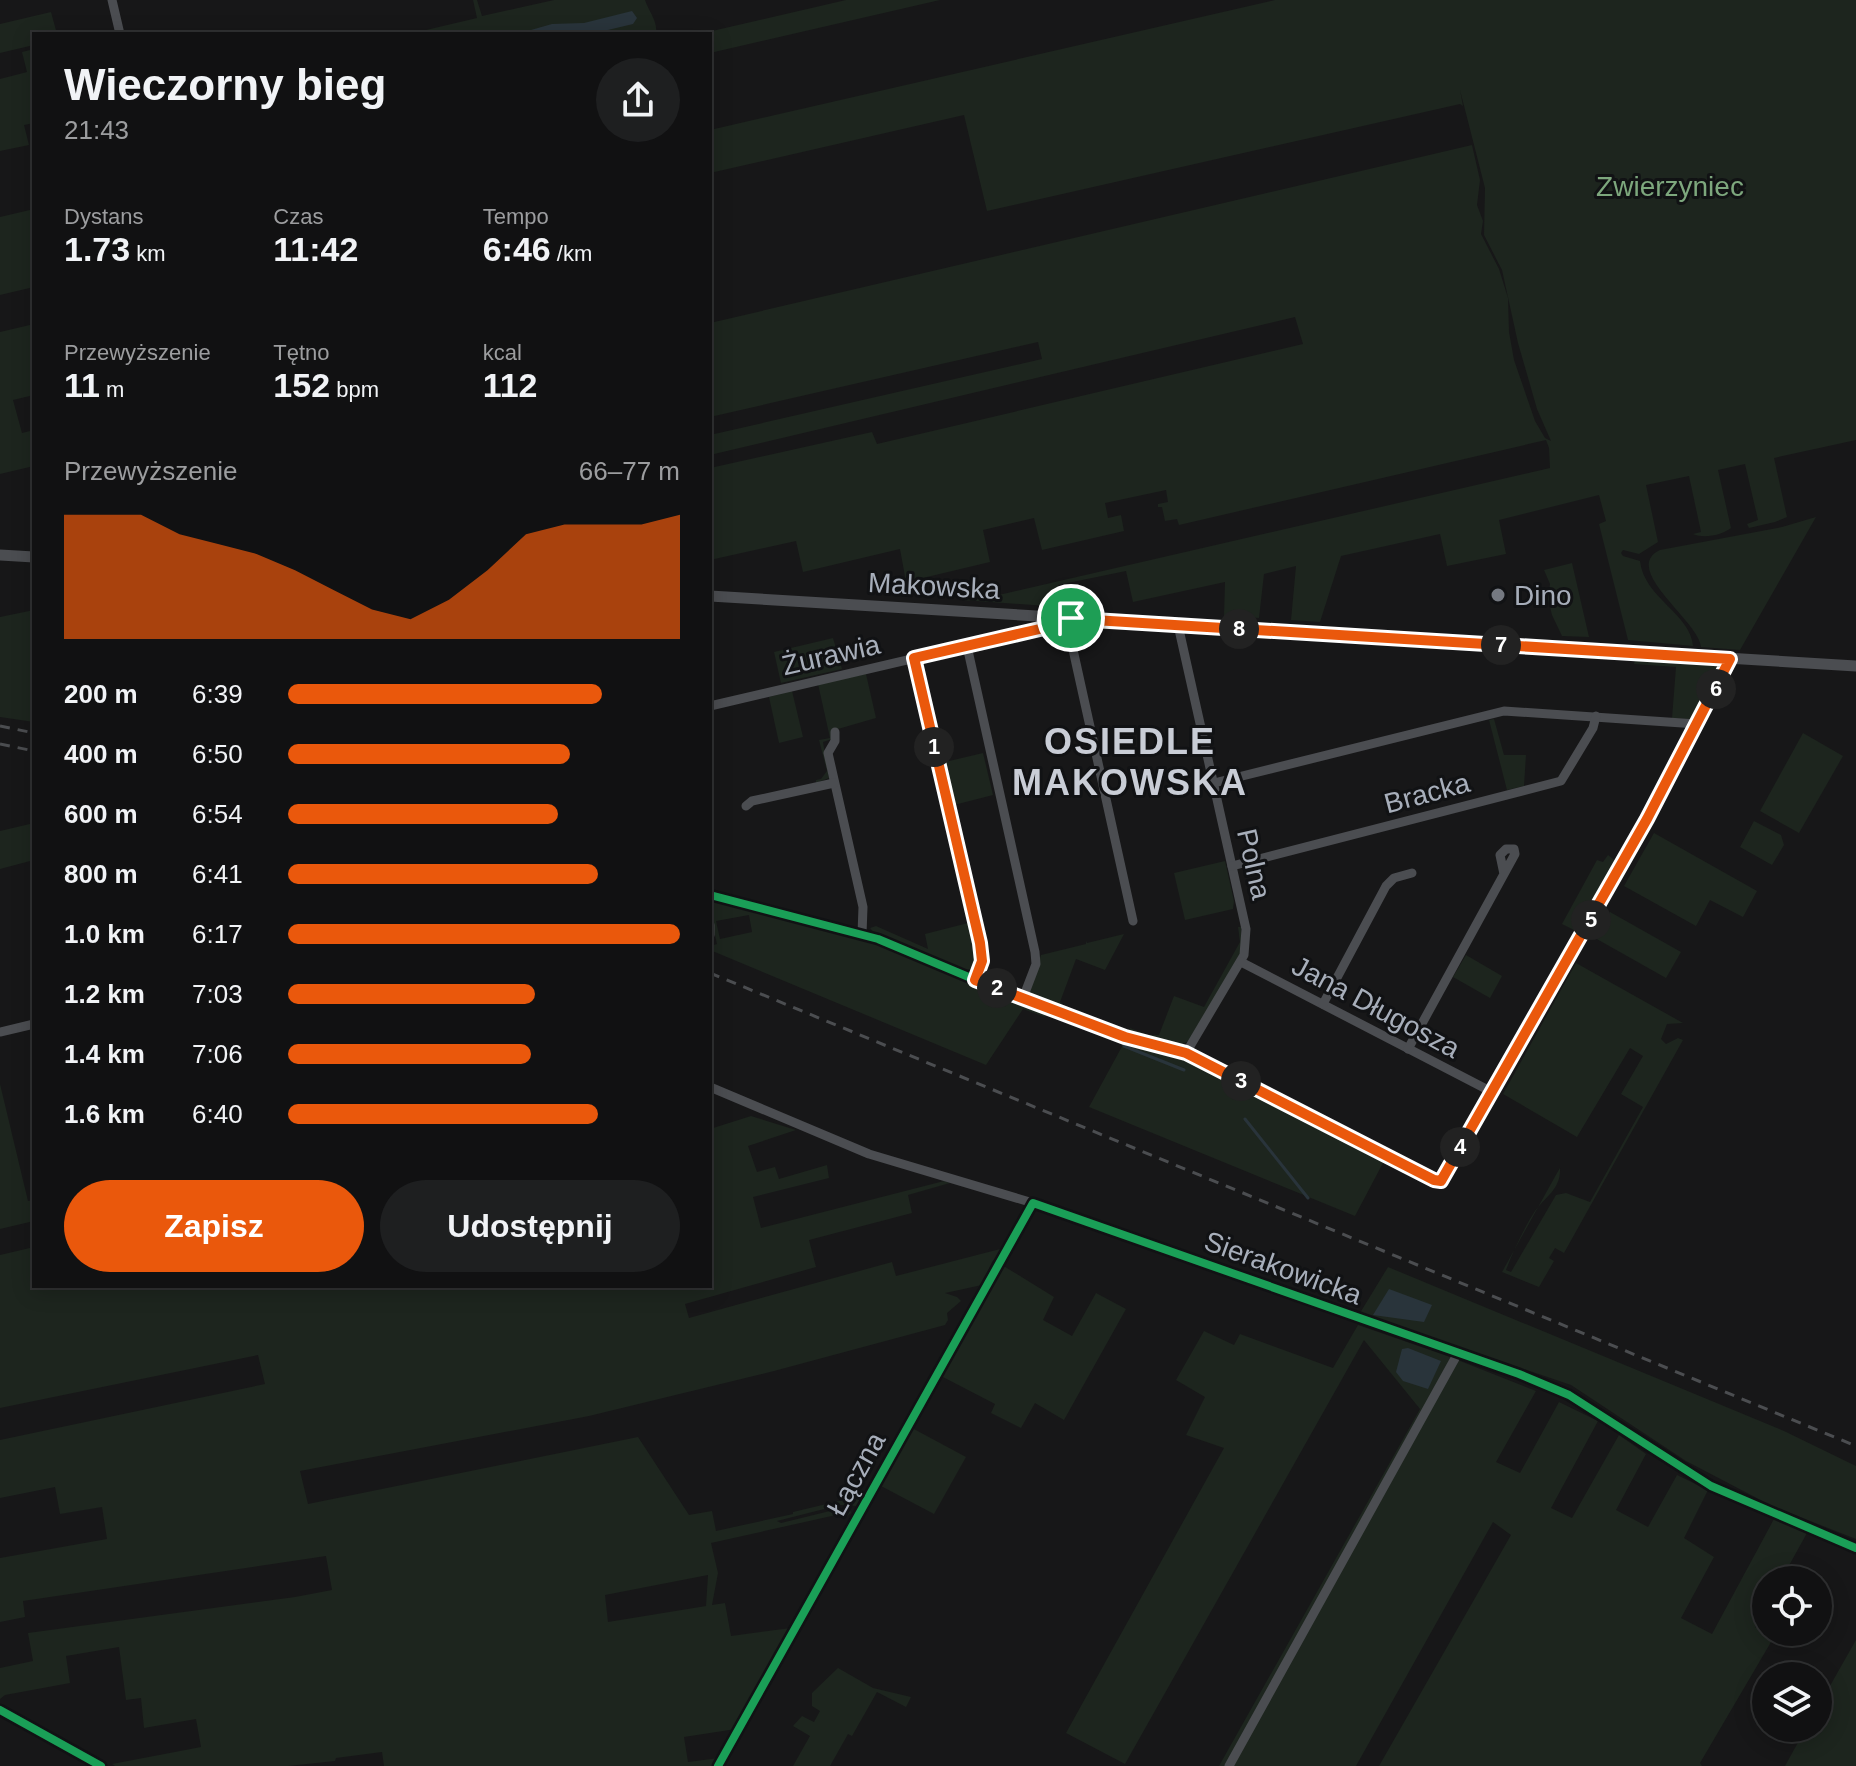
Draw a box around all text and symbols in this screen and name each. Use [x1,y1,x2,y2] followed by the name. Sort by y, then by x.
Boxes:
[596,58,680,142] button: share
[64,60,386,109] text: Wieczorny bieg
[64,115,129,145] text: 21:43
[1596,171,1744,202] park label: Zwierzyniec
[64,204,143,229] text: Dystans
[273,204,323,229] text: Czas
[483,204,549,229] text: Tempo
[64,230,130,268] text: 1.73
[273,230,358,268] text: 11:42
[483,230,551,268] text: 6:46
[130,241,166,266] text: km
[551,241,592,266] text: /km
[64,340,211,365] text: Przewyższenie
[273,340,330,365] text: Tętno
[483,340,522,365] text: kcal
[64,366,100,404] text: 11
[273,366,330,404] text: 152
[483,366,538,404] text: 112
[100,377,124,402] text: m
[330,377,379,402] text: bpm
[64,456,237,486] text: Przewyższenie
[579,456,680,486] text: 66–77 m
[867,567,1001,605] street label: Makowska
[1514,580,1572,611] place label: Dino
[1037,584,1105,652] pin
[1489,586,1507,604] marker: Dino
[1049,596,1093,640] icon: arrive
[1219,609,1259,649] pin: 8
[1233,616,1245,641] text: 8
[1481,625,1521,665] pin: 7
[779,629,883,681] street label: Żurawia
[1495,632,1507,657] text: 7
[1696,669,1736,709] pin: 6
[1710,676,1722,701] text: 6
[64,679,138,709] text: 200 m
[192,679,243,709] text: 6:39
[1012,721,1248,803] district label: OSIEDLE MAKOWSKA
[914,727,954,767] pin: 1
[928,734,940,759] text: 1
[64,739,138,769] text: 400 m
[192,739,243,769] text: 6:50
[1381,767,1474,819] street label: Bracka
[64,799,138,829] text: 600 m
[192,799,243,829] text: 6:54
[1231,826,1277,903] street label: Polna
[64,859,138,889] text: 800 m
[192,859,243,889] text: 6:41
[1571,900,1611,940] pin: 5
[1585,907,1597,932] text: 5
[64,919,145,949] text: 1.0 km
[192,919,243,949] text: 6:17
[1287,950,1465,1064] street label: Jana Długosza
[977,968,1017,1008] pin: 2
[991,975,1003,1000] text: 2
[64,979,145,1009] text: 1.2 km
[192,979,243,1009] text: 7:03
[64,1039,145,1069] text: 1.4 km
[192,1039,243,1069] text: 7:06
[1221,1061,1261,1101] pin: 3
[1235,1068,1247,1093] text: 3
[64,1099,145,1129] text: 1.6 km
[192,1099,243,1129] text: 6:40
[1440,1127,1480,1167] pin: 4
[1454,1134,1466,1159] text: 4
[64,1180,364,1272] button: Zapisz
[380,1180,680,1272] button: Udostępnij
[1200,1225,1366,1311] street label: Sierakowicka
[821,1427,892,1521] street label: Łączna
[1752,1566,1832,1742] map controls
[1752,1566,1832,1646] button: locate
[1752,1662,1832,1742] button: layers

